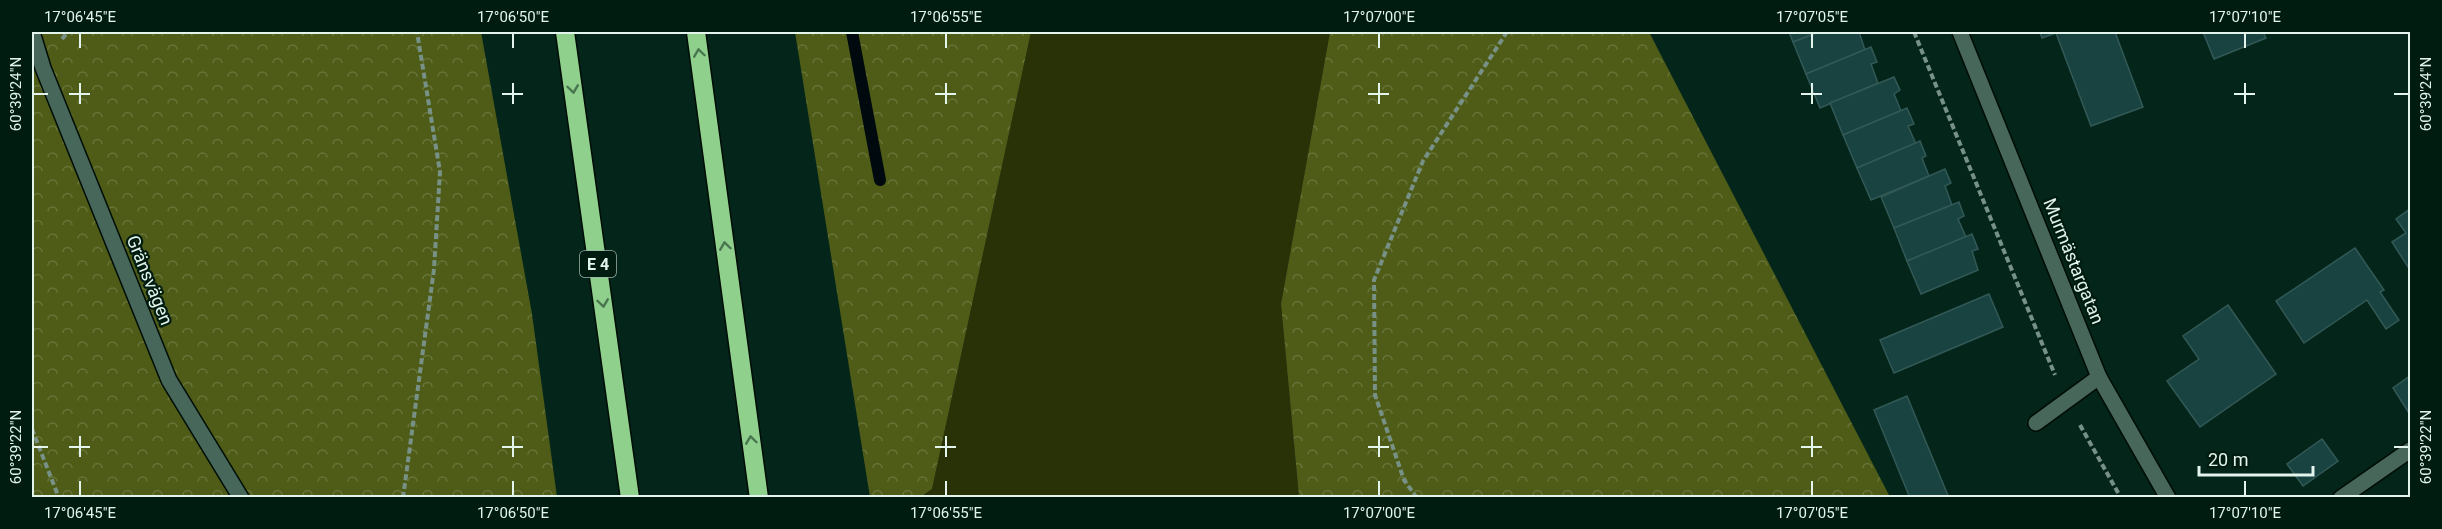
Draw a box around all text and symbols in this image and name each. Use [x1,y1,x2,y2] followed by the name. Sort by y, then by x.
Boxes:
[44,8,117,26] text: 17°06'45"E
[477,8,550,26] text: 17°06'50"E
[910,8,983,26] text: 17°06'55"E
[1343,8,1416,26] text: 17°07'00"E
[1776,8,1849,26] text: 17°07'05"E
[2209,8,2282,26] text: 17°07'10"E
[693,48,706,58] one-way arrow
[7,57,25,131] text: 60°39'24"N
[2417,57,2435,131] text: 60°39'24"N
[567,85,579,94] one-way arrow
[2039,195,2109,327] street label: Murmästargatan
[122,232,178,328] street label: Gränsvägen
[719,242,732,251] one-way arrow
[580,251,616,277] road number: E 4
[597,299,609,308] one-way arrow
[7,410,25,484] text: 60°39'22"N
[2417,410,2435,484] text: 60°39'22"N
[746,435,758,444] one-way arrow
[2199,439,2313,477] scale bar
[2208,449,2248,470] text: 20 m
[44,504,117,522] text: 17°06'45"E
[477,504,550,522] text: 17°06'50"E
[910,504,983,522] text: 17°06'55"E
[1343,504,1416,522] text: 17°07'00"E
[1776,504,1849,522] text: 17°07'05"E
[2209,504,2282,522] text: 17°07'10"E

